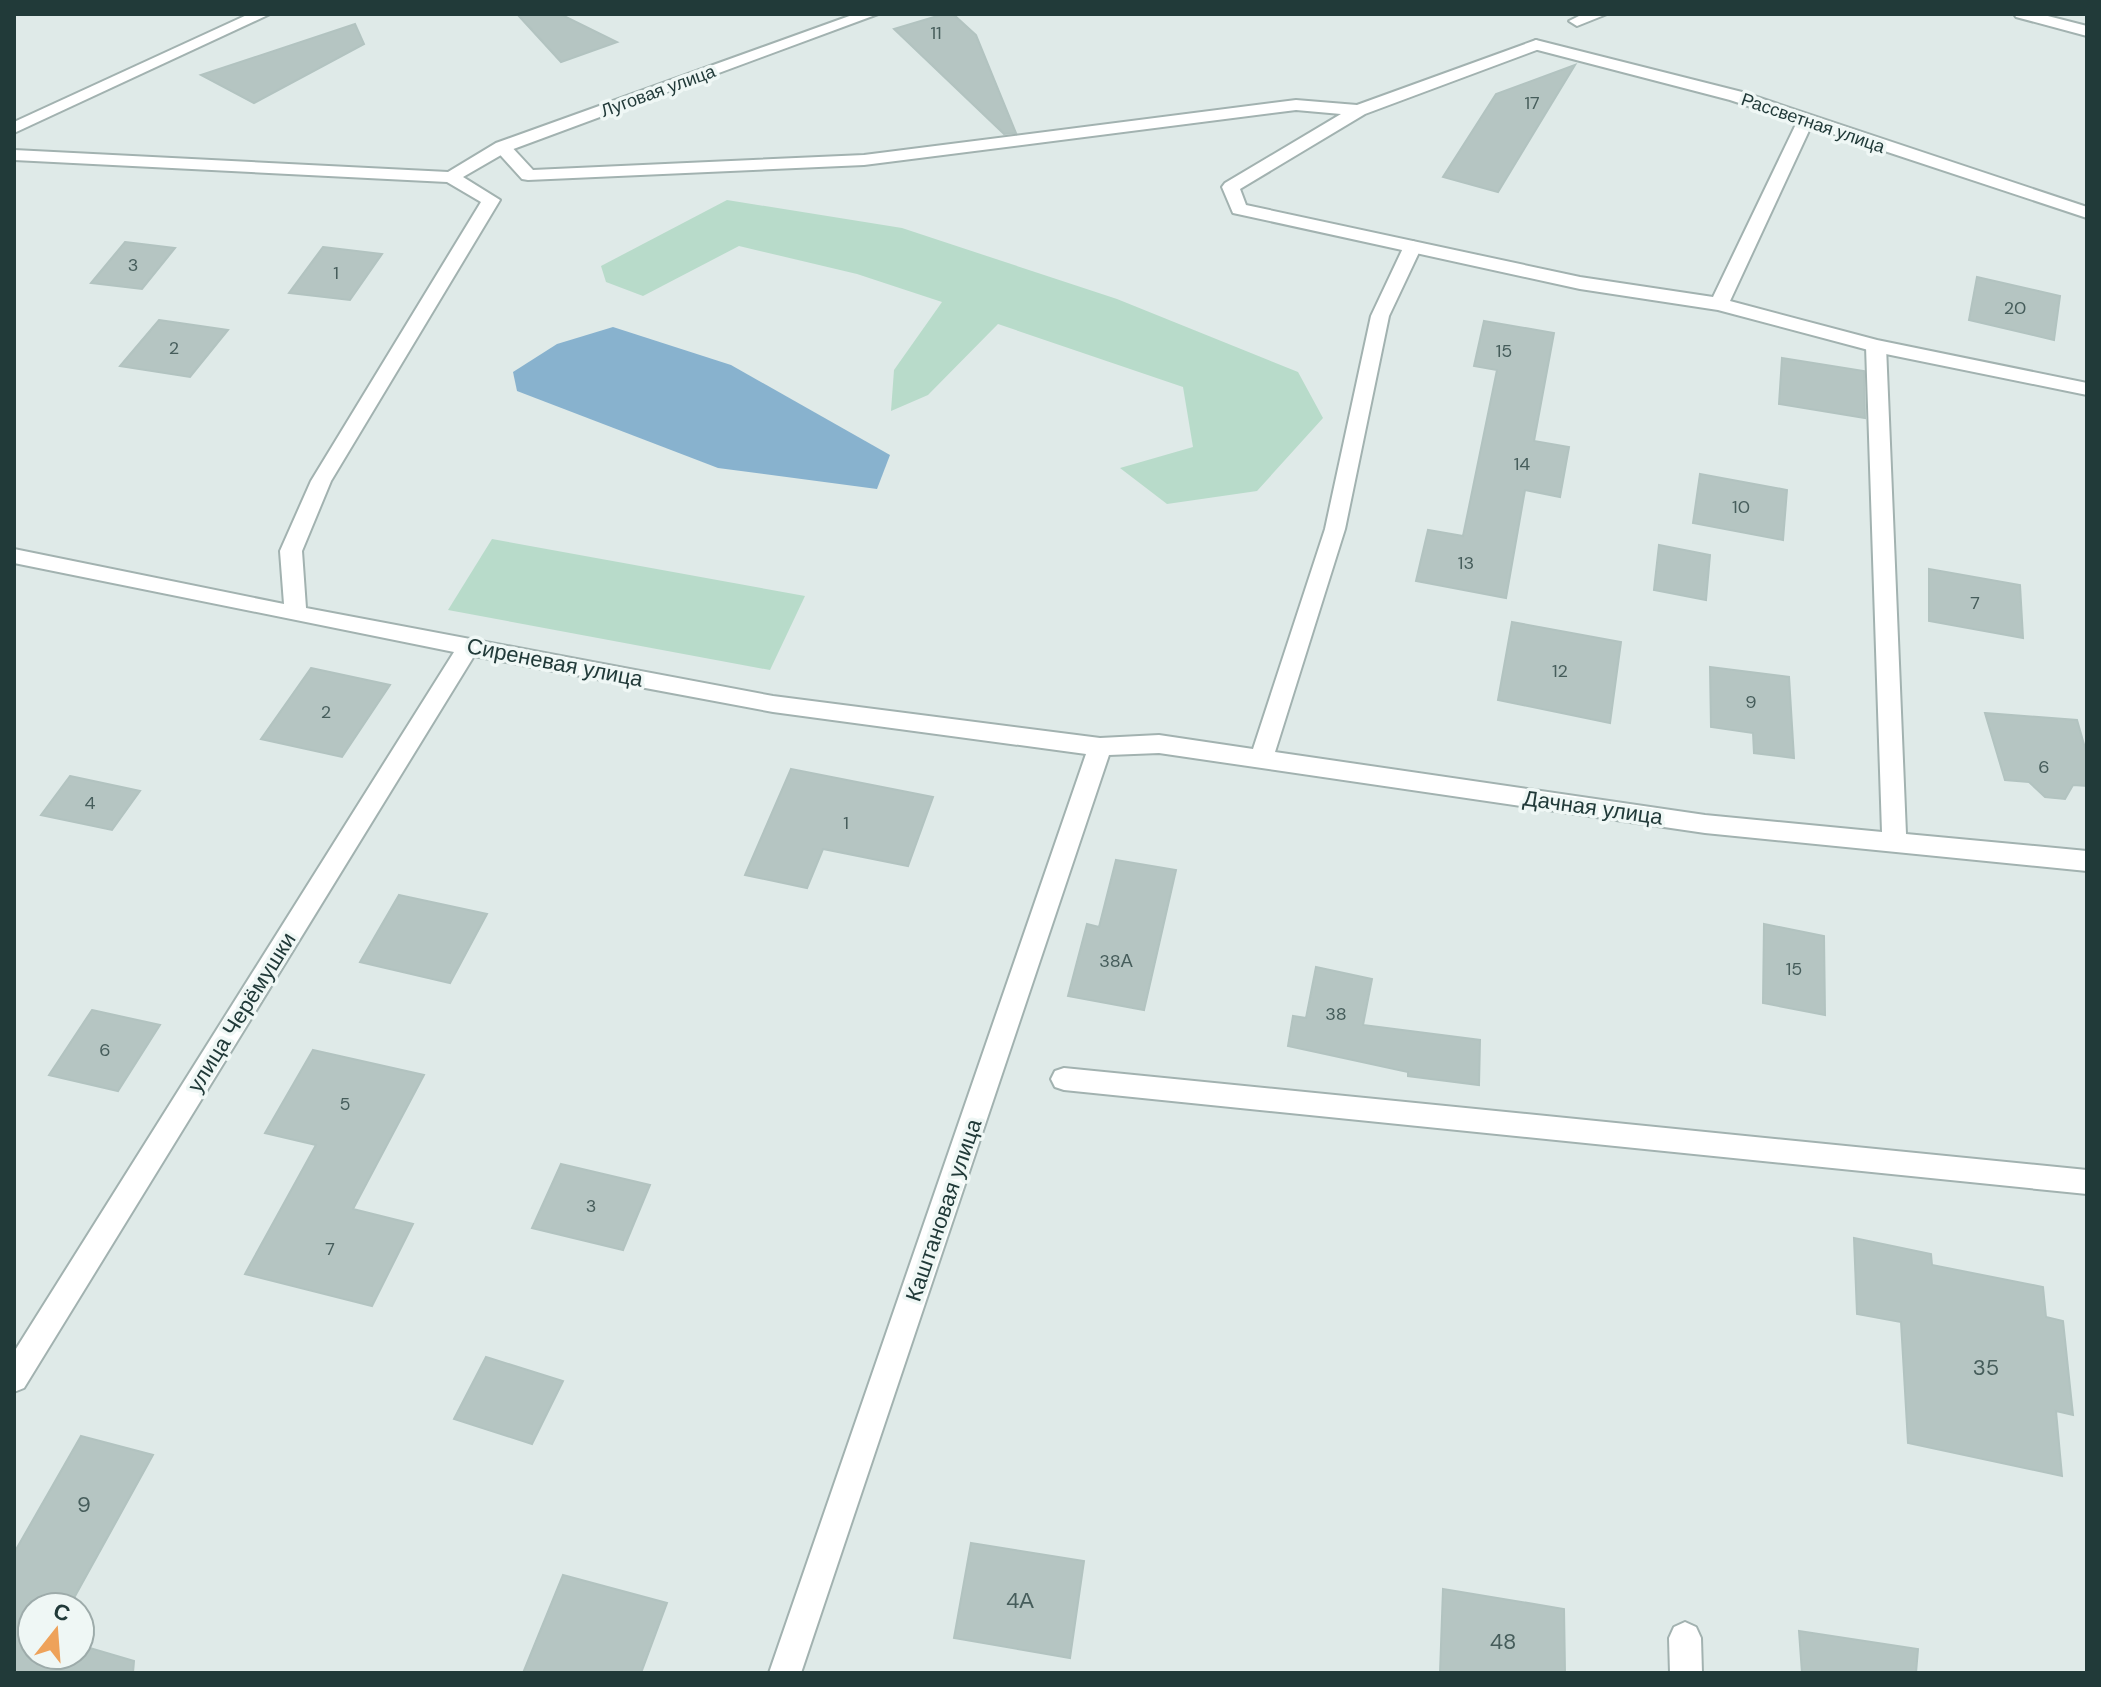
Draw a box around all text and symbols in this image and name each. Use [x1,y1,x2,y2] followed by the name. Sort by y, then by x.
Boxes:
[930,21,942,45] house number: 11
[597,59,720,123] street label: Луговая улица
[1738,87,1889,159] street label: Рассветная улица
[1524,91,1540,115] house number: 17
[128,253,138,277] house number: 3
[333,261,339,285] house number: 1
[2004,296,2026,320] house number: 20
[169,336,179,360] house number: 2
[1496,339,1512,363] house number: 15
[1514,452,1530,476] house number: 14
[1732,495,1750,519] house number: 10
[1458,551,1474,575] house number: 13
[1970,591,1980,615] house number: 7
[464,631,646,694] street label: Сиреневая улица
[1552,659,1568,683] house number: 12
[1745,690,1757,714] house number: 9
[321,700,331,724] house number: 2
[2038,755,2050,779] house number: 6
[1521,783,1665,832] street label: Дачная улица
[85,791,96,815] house number: 4
[843,811,849,835] house number: 1
[180,927,302,1098] street label: улица Черёмушки
[1099,949,1133,973] house number: 38А
[1786,957,1802,981] house number: 15
[1325,1002,1347,1026] house number: 38
[99,1038,111,1062] house number: 6
[340,1092,350,1116] house number: 5
[899,1114,989,1305] street label: Каштановая улица
[586,1194,596,1218] house number: 3
[325,1237,335,1261] house number: 7
[1973,1353,1999,1382] house number: 35
[77,1490,91,1519] house number: 9
[1006,1586,1034,1615] house number: 4А
[16,1591,96,1671] north arrow
[50,1596,74,1629] text: С
[1490,1627,1516,1656] house number: 48

